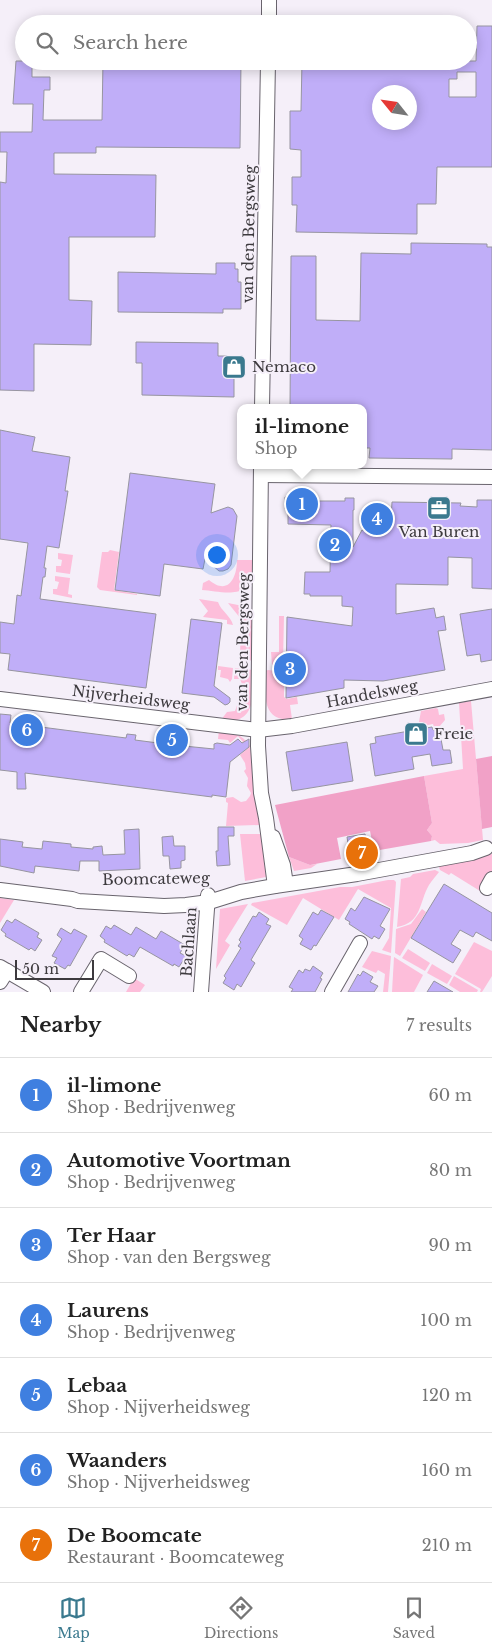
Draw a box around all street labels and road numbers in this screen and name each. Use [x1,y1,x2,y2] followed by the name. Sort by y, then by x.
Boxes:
[238,164,259,303] street label: van den Bergsweg
[232,572,253,711] street label: van den Bergsweg
[324,675,420,712] street label: Handelsweg
[71,681,192,714] street label: Nijverheidsweg
[102,868,211,889] street label: Boomcateweg
[177,906,200,978] street label: Bachlaan

